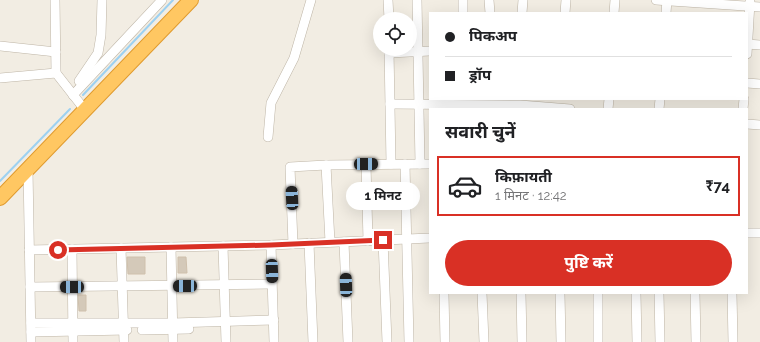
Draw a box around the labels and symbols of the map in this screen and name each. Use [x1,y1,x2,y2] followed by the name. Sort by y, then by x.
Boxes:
[354,158,378,170] car
[346,182,420,210] callout: 1 मिनट
[285,186,299,210] car
[374,231,392,249] route end
[49,241,67,259] route start
[266,259,278,283] car
[340,273,352,297] car
[173,280,197,292] car
[60,281,84,293] car

